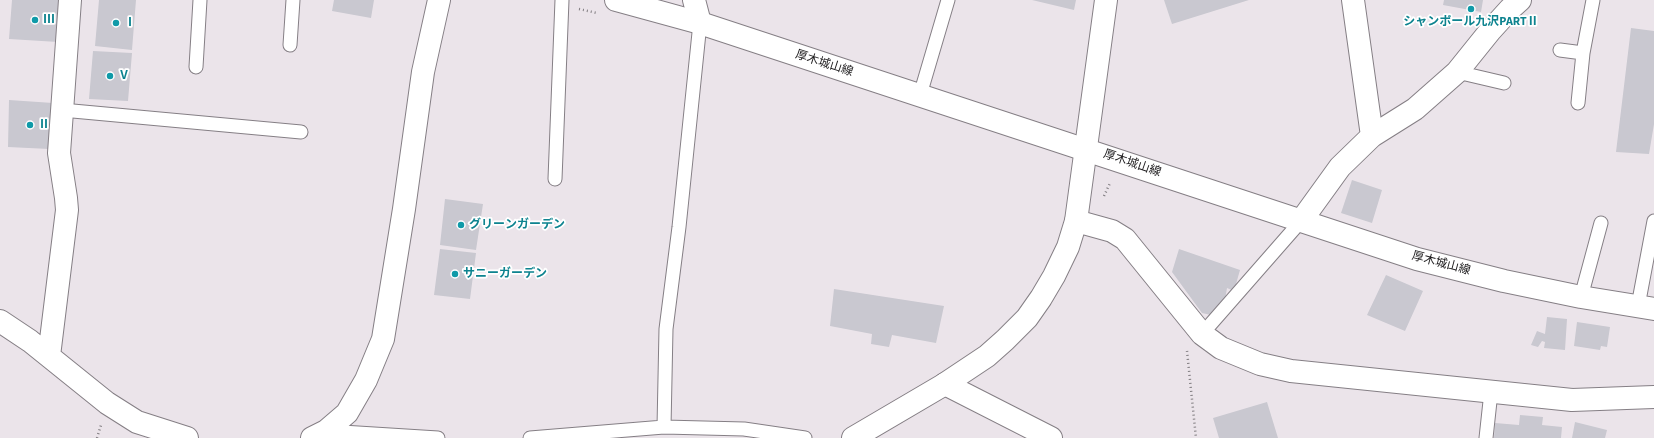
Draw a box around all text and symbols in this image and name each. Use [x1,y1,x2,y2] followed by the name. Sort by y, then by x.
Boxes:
[1466,4,1476,14] marker: シャンポール九沢PARTⅡ
[43,13,55,27] place label: Ⅲ
[30,15,40,25] marker: Ⅲ
[1403,15,1539,29] place label: シャンポール九沢PARTⅡ
[124,16,136,30] place label: Ⅰ
[111,18,121,28] marker: Ⅰ
[793,48,855,80] street label: 厚木城山線
[118,69,130,83] place label: Ⅴ
[105,71,115,81] marker: Ⅴ
[38,118,50,132] place label: Ⅱ
[25,120,35,130] marker: Ⅱ
[1101,147,1163,181] street label: 厚木城山線
[469,218,565,232] place label: グリーンガーデン
[456,220,466,230] marker: グリーンガーデン
[1410,249,1472,279] street label: 厚木城山線
[463,267,547,281] place label: サニーガーデン
[450,269,460,279] marker: サニーガーデン

